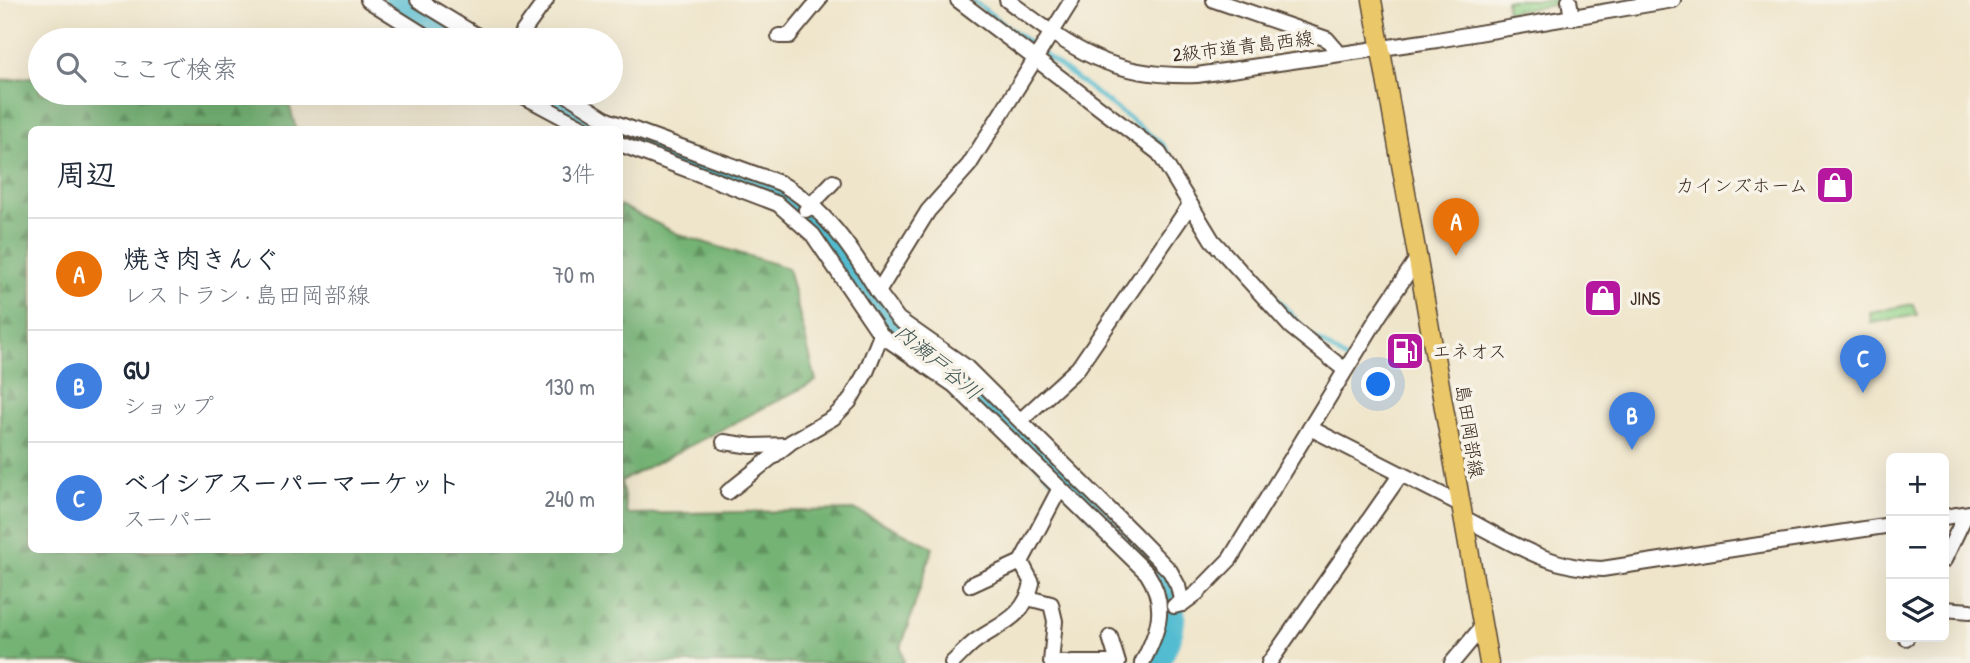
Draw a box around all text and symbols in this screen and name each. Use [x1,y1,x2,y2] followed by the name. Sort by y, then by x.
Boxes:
[1171,24,1315,68] street label: 2級市道青島西線
[28,28,623,105] search box
[52,48,90,86] icon: search
[108,51,238,86] text: ここで検索
[56,154,116,194] text: 周辺
[562,158,595,189] text: 3件
[1814,164,1856,206] shop icon: カインズホーム
[1676,172,1808,198] place label: カインズホーム
[1433,198,1479,256] pin: A
[123,241,279,276] text: 焼き肉きんぐ
[73,259,85,290] text: A
[552,259,595,290] text: 70 m
[1582,277,1624,319] shop icon: JINS
[123,279,370,310] text: レストラン · 島田岡部線
[1630,285,1661,311] place label: JINS
[889,317,988,406] water label: 内瀬戸谷川
[1384,330,1426,372] fuel station icon: エネオス
[1840,335,1886,393] pin: C
[1432,338,1507,364] place label: エネオス
[123,352,150,387] text: GU
[1361,367,1395,401] your location
[73,371,85,402] text: B
[545,371,595,402] text: 130 m
[1450,382,1490,480] street label: 島田岡部線
[123,390,214,421] text: ショップ
[1609,392,1655,450] pin: B
[1886,453,1949,642] map controls
[1886,453,1949,516] button: +
[123,465,461,500] text: ベイシアスーパーマーケット
[73,483,85,514] text: C
[544,483,595,514] text: 240 m
[123,503,214,534] text: スーパー
[1886,516,1949,579] button: −
[1886,579,1949,642] button: layers

